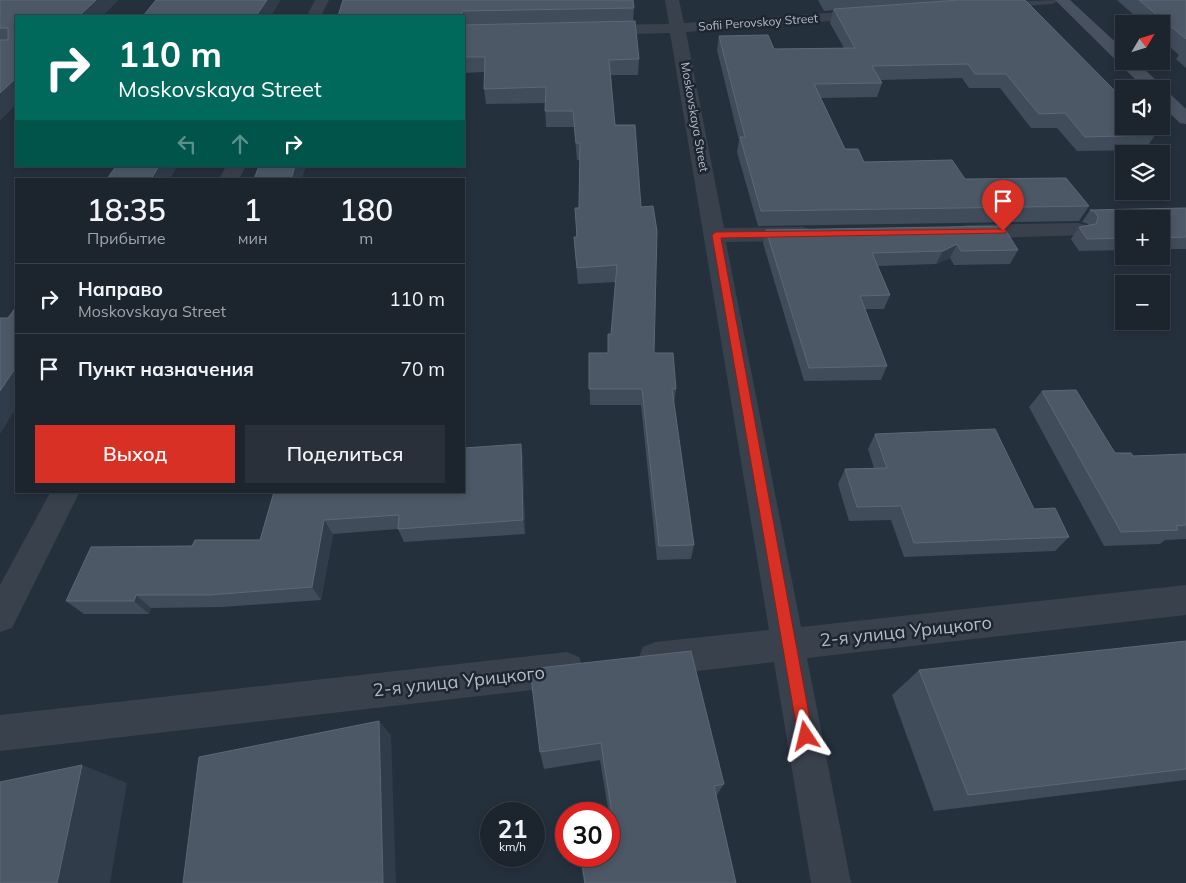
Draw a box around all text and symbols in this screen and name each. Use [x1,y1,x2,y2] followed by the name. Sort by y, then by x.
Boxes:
[698,10,818,34] street label: Sofii Perovskoy Street
[1115,15,1170,70] north arrow
[1115,15,1170,330] map controls
[118,32,222,76] text: 110 m
[35,35,100,100] icon: right
[678,61,712,173] street label: Moskovskaya Street
[118,75,322,103] text: Moskovskaya Street
[1115,80,1170,135] button: sound
[173,130,201,158] icon: left
[226,130,254,158] icon: ahead
[279,130,307,158] icon: right
[1115,145,1170,200] button: layers
[982,180,1024,231] pin
[989,187,1017,215] icon: arrive
[87,191,166,229] text: 18:35
[244,191,262,229] text: 1
[339,191,393,229] text: 180
[1115,210,1170,265] button: +
[87,228,166,248] text: Прибытие
[238,228,267,248] text: мин
[359,228,373,248] text: m
[1115,275,1170,330] button: −
[78,277,163,301] text: Направо
[35,285,63,313] icon: right
[389,287,445,311] text: 110 m
[78,301,226,321] text: Moskovskaya Street
[35,355,63,383] icon: arrive
[78,357,254,381] text: Пункт назначения
[401,357,445,381] text: 70 m
[35,425,235,483] button: Выход
[245,425,445,483] button: Поделиться
[819,611,993,651] street label: 2-я улица Урицкого
[372,661,546,701] street label: 2-я улица Урицкого
[779,709,831,761] position arrow
[555,802,620,867] speed limit sign: 30
[497,813,528,844] text: 21
[499,839,526,854] text: km/h

